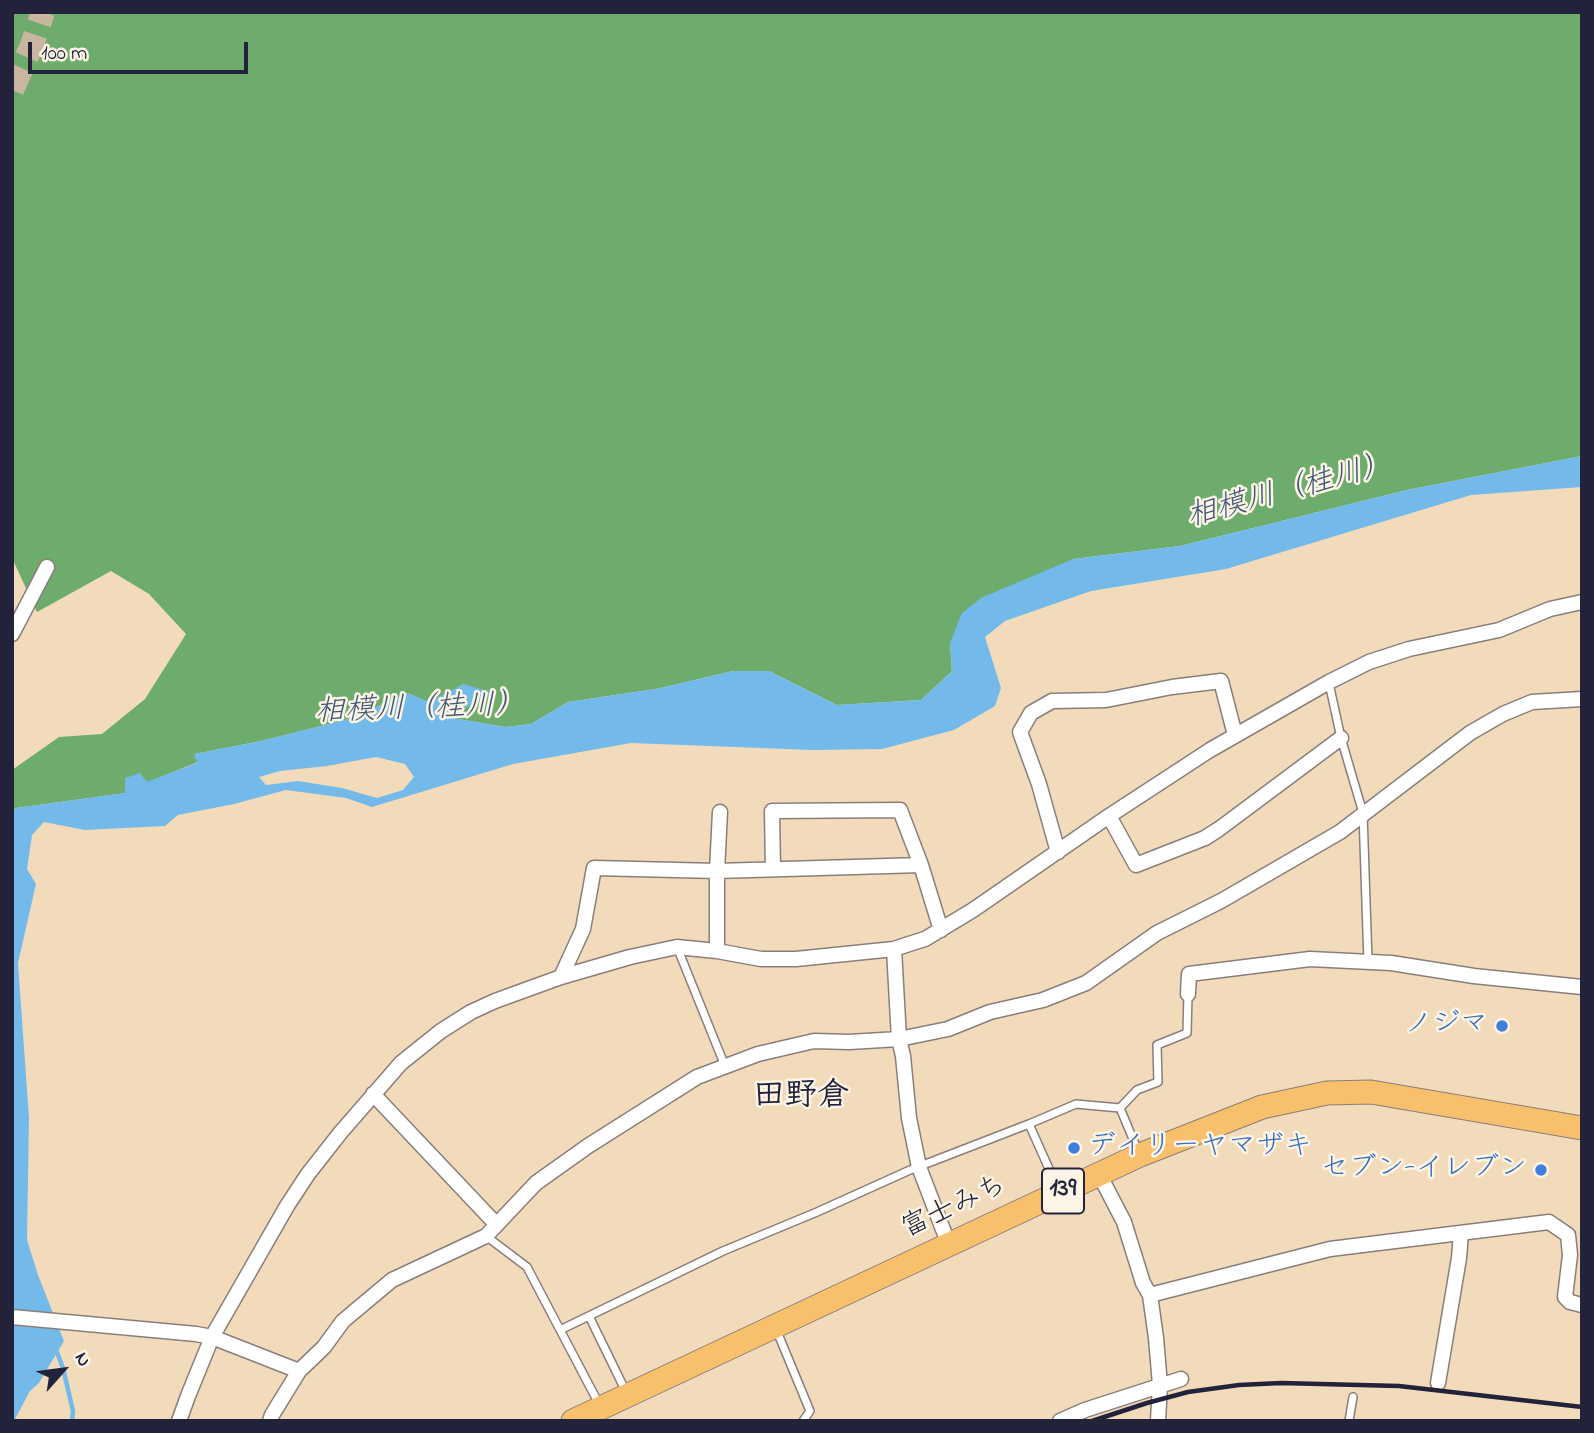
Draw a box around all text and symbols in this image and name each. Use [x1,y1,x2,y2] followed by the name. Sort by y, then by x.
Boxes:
[32,28,252,72] scale bar
[41,39,87,69] text: 100 m
[1184,448,1396,538] water label: 相模川（桂川）
[314,689,526,733] water label: 相模川（桂川）
[1404,1009,1488,1043] place label: ノジマ
[1494,1018,1510,1034] marker: ノジマ
[753,1080,849,1118] district label: 田野倉
[1088,1131,1312,1165] place label: デイリーヤマザキ
[1066,1140,1082,1156] marker: デイリーヤマザキ
[1321,1153,1527,1187] place label: セブン-イレブン
[1533,1162,1549,1178] marker: セブン-イレブン
[1042,1168,1084,1214] road number: 139
[897,1170,1013,1248] street label: 富士みち
[28,1335,98,1405] north arrow
[67,1348,97,1372] text: N

